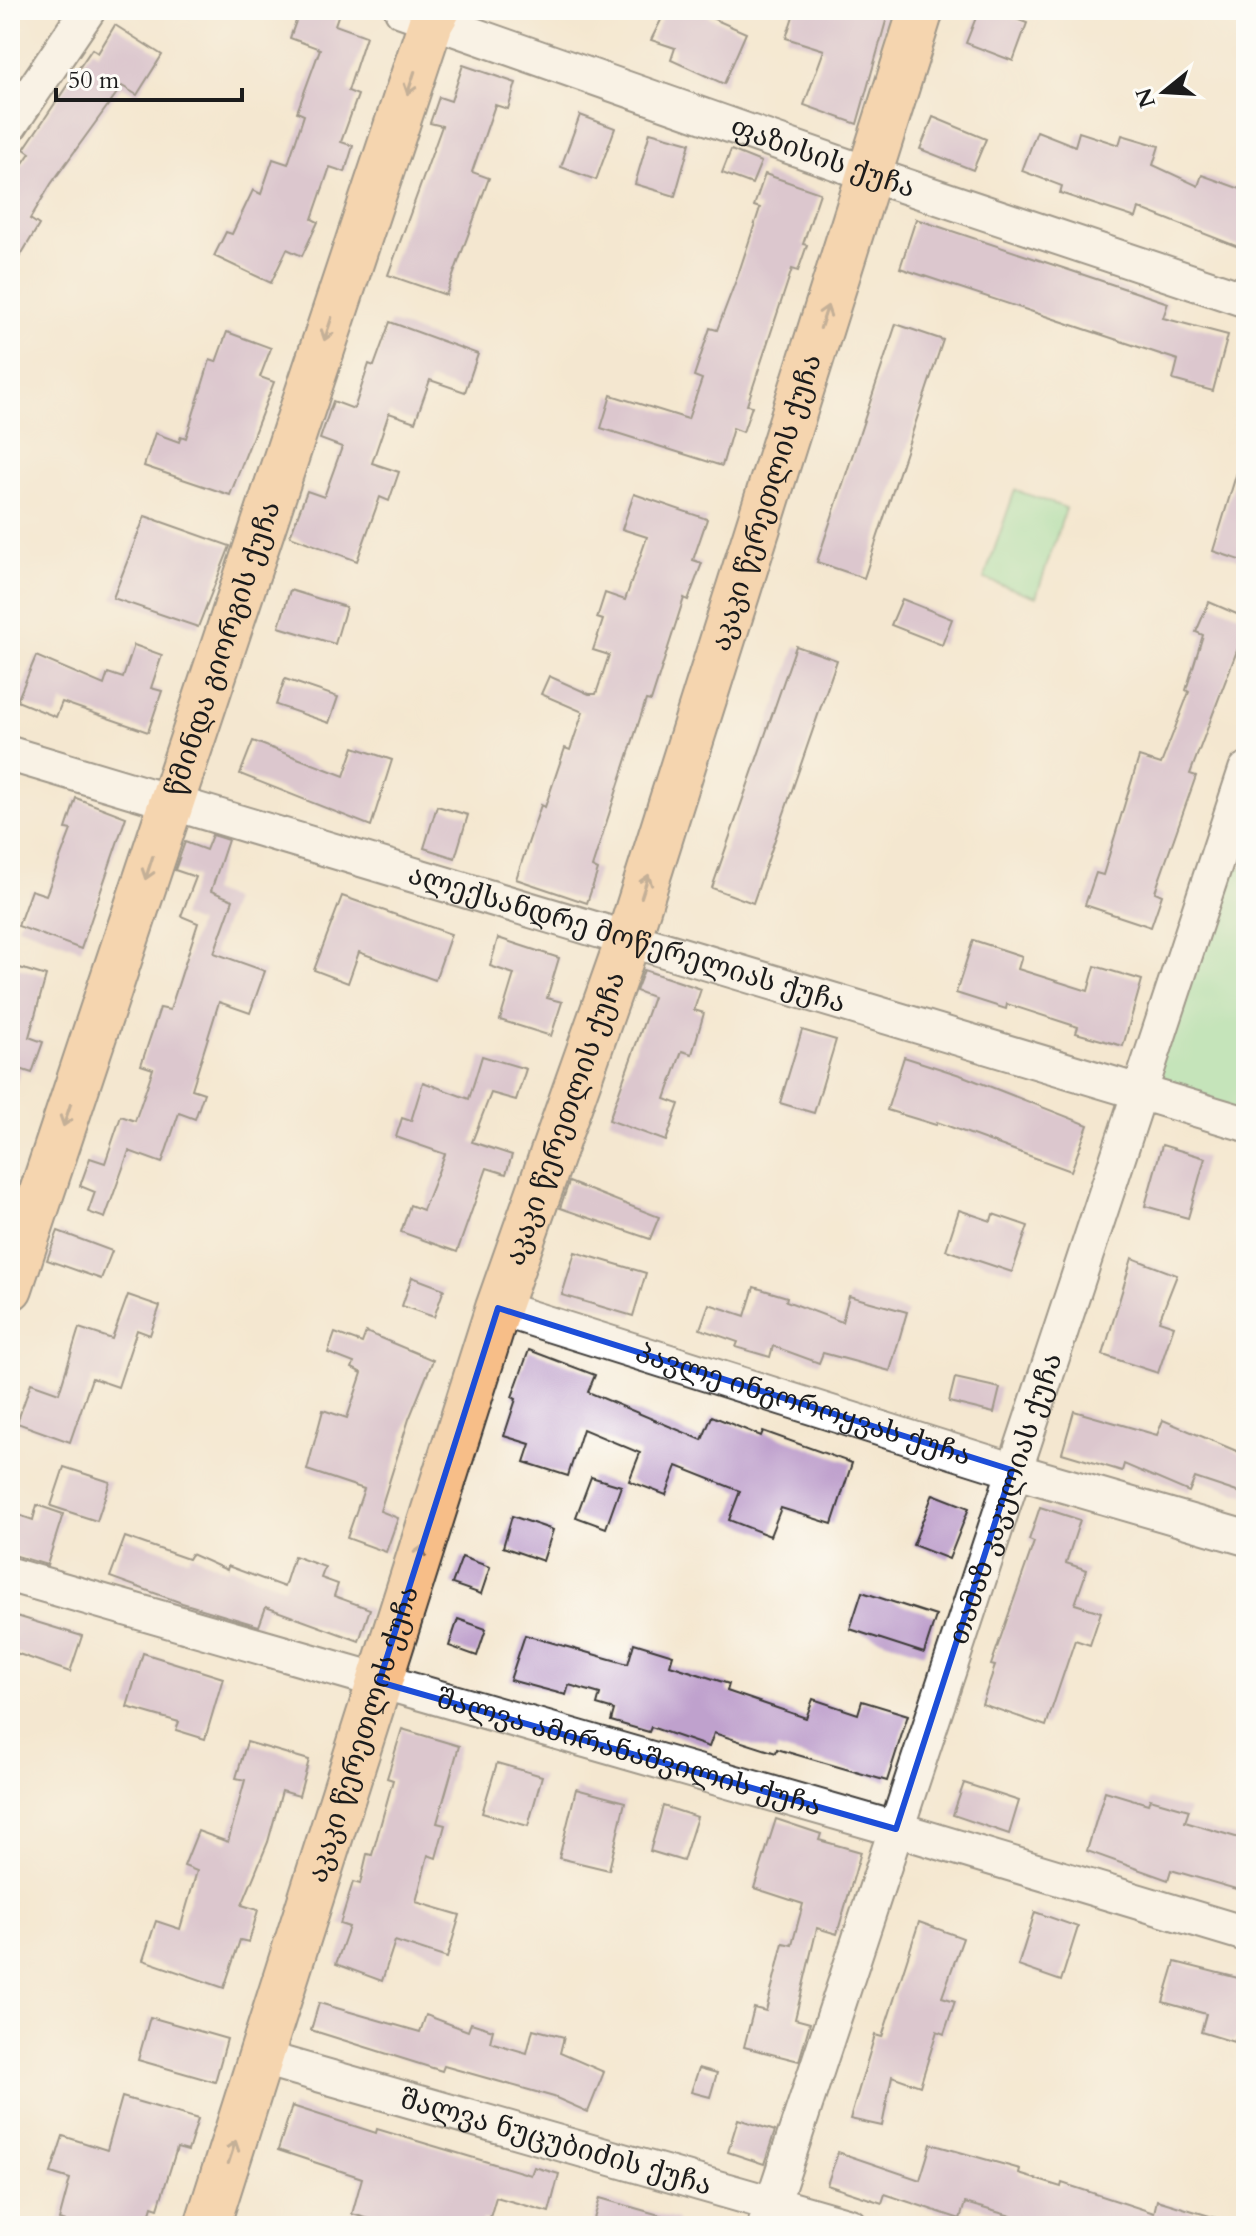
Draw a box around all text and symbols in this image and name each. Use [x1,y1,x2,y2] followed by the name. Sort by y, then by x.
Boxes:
[56,52,242,102] scale bar
[1124,52,1204,132] north arrow
[68,64,120,97] text: 50 m
[402,70,417,95] one-way arrow
[1129,84,1163,112] text: N
[725,108,920,207] street label: ფაზისის ქუჩა
[818,305,833,330] one-way arrow
[320,317,335,342] one-way arrow
[701,349,830,656] street label: აკაკი წერეთლის ქუჩა
[156,496,289,801] street label: წმინდა გიორგის ქუჩა
[140,855,155,880] one-way arrow
[404,855,850,1022] street label: ალექსანდრე მოწერელიას ქუჩა
[638,873,653,899] one-way arrow
[496,966,634,1271] street label: აკაკი წერეთლის ქუჩა
[59,1102,74,1127] one-way arrow
[631,1334,976,1475] street label: პავლე ინგოროყვას ქუჩა
[939,1348,1071,1649] street label: თამაზ კაკულიას ქუჩა
[412,1544,427,1569] one-way arrow
[298,1581,428,1887] street label: აკაკი წერეთლის ქუჩა
[432,1679,826,1826] street label: შალვა ამირანაშვილის ქუჩა
[396,2080,716,2205] street label: შალვა ნუცუბიძის ქუჩა
[225,2140,240,2165] one-way arrow

